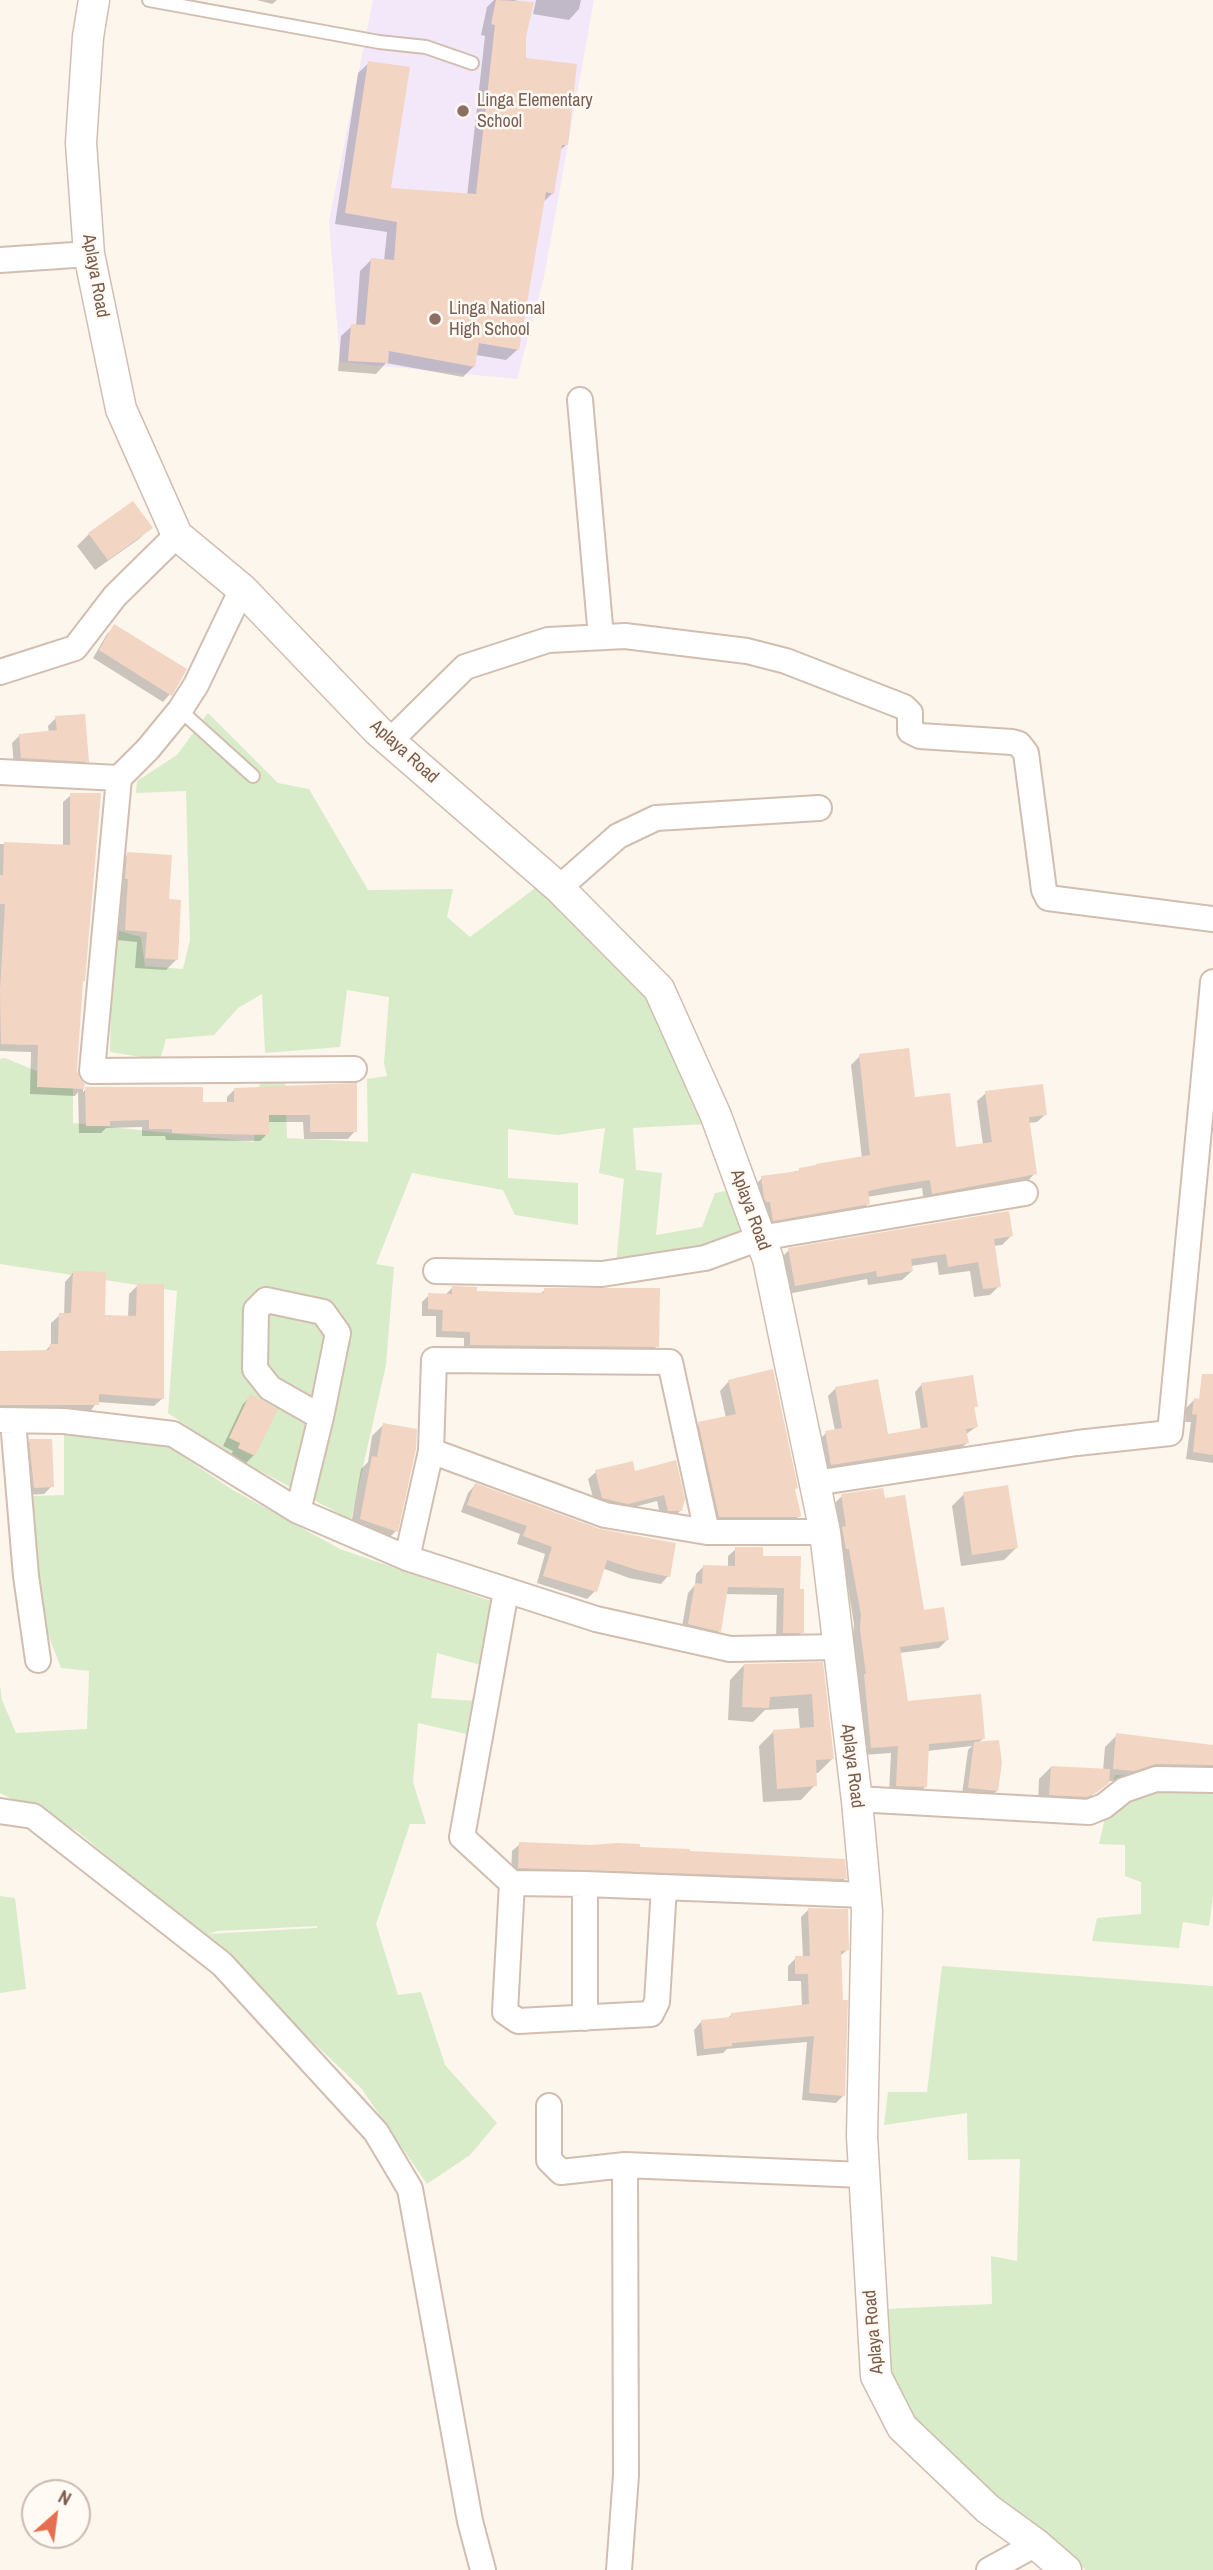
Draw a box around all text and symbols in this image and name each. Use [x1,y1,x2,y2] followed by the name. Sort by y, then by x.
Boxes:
[477,90,593,132] place label: Linga Elementary School
[455,103,471,119] marker: Linga Elementary School
[77,233,113,319] street label: Aplaya Road
[449,298,545,340] place label: Linga National High School
[427,311,443,327] marker: Linga National High School
[365,716,443,788] street label: Aplaya Road
[725,1167,775,1253] street label: Aplaya Road
[836,1723,868,1809] street label: Aplaya Road
[860,2289,888,2375] street label: Aplaya Road
[21,2479,91,2549] north arrow
[54,2483,76,2511] text: N

